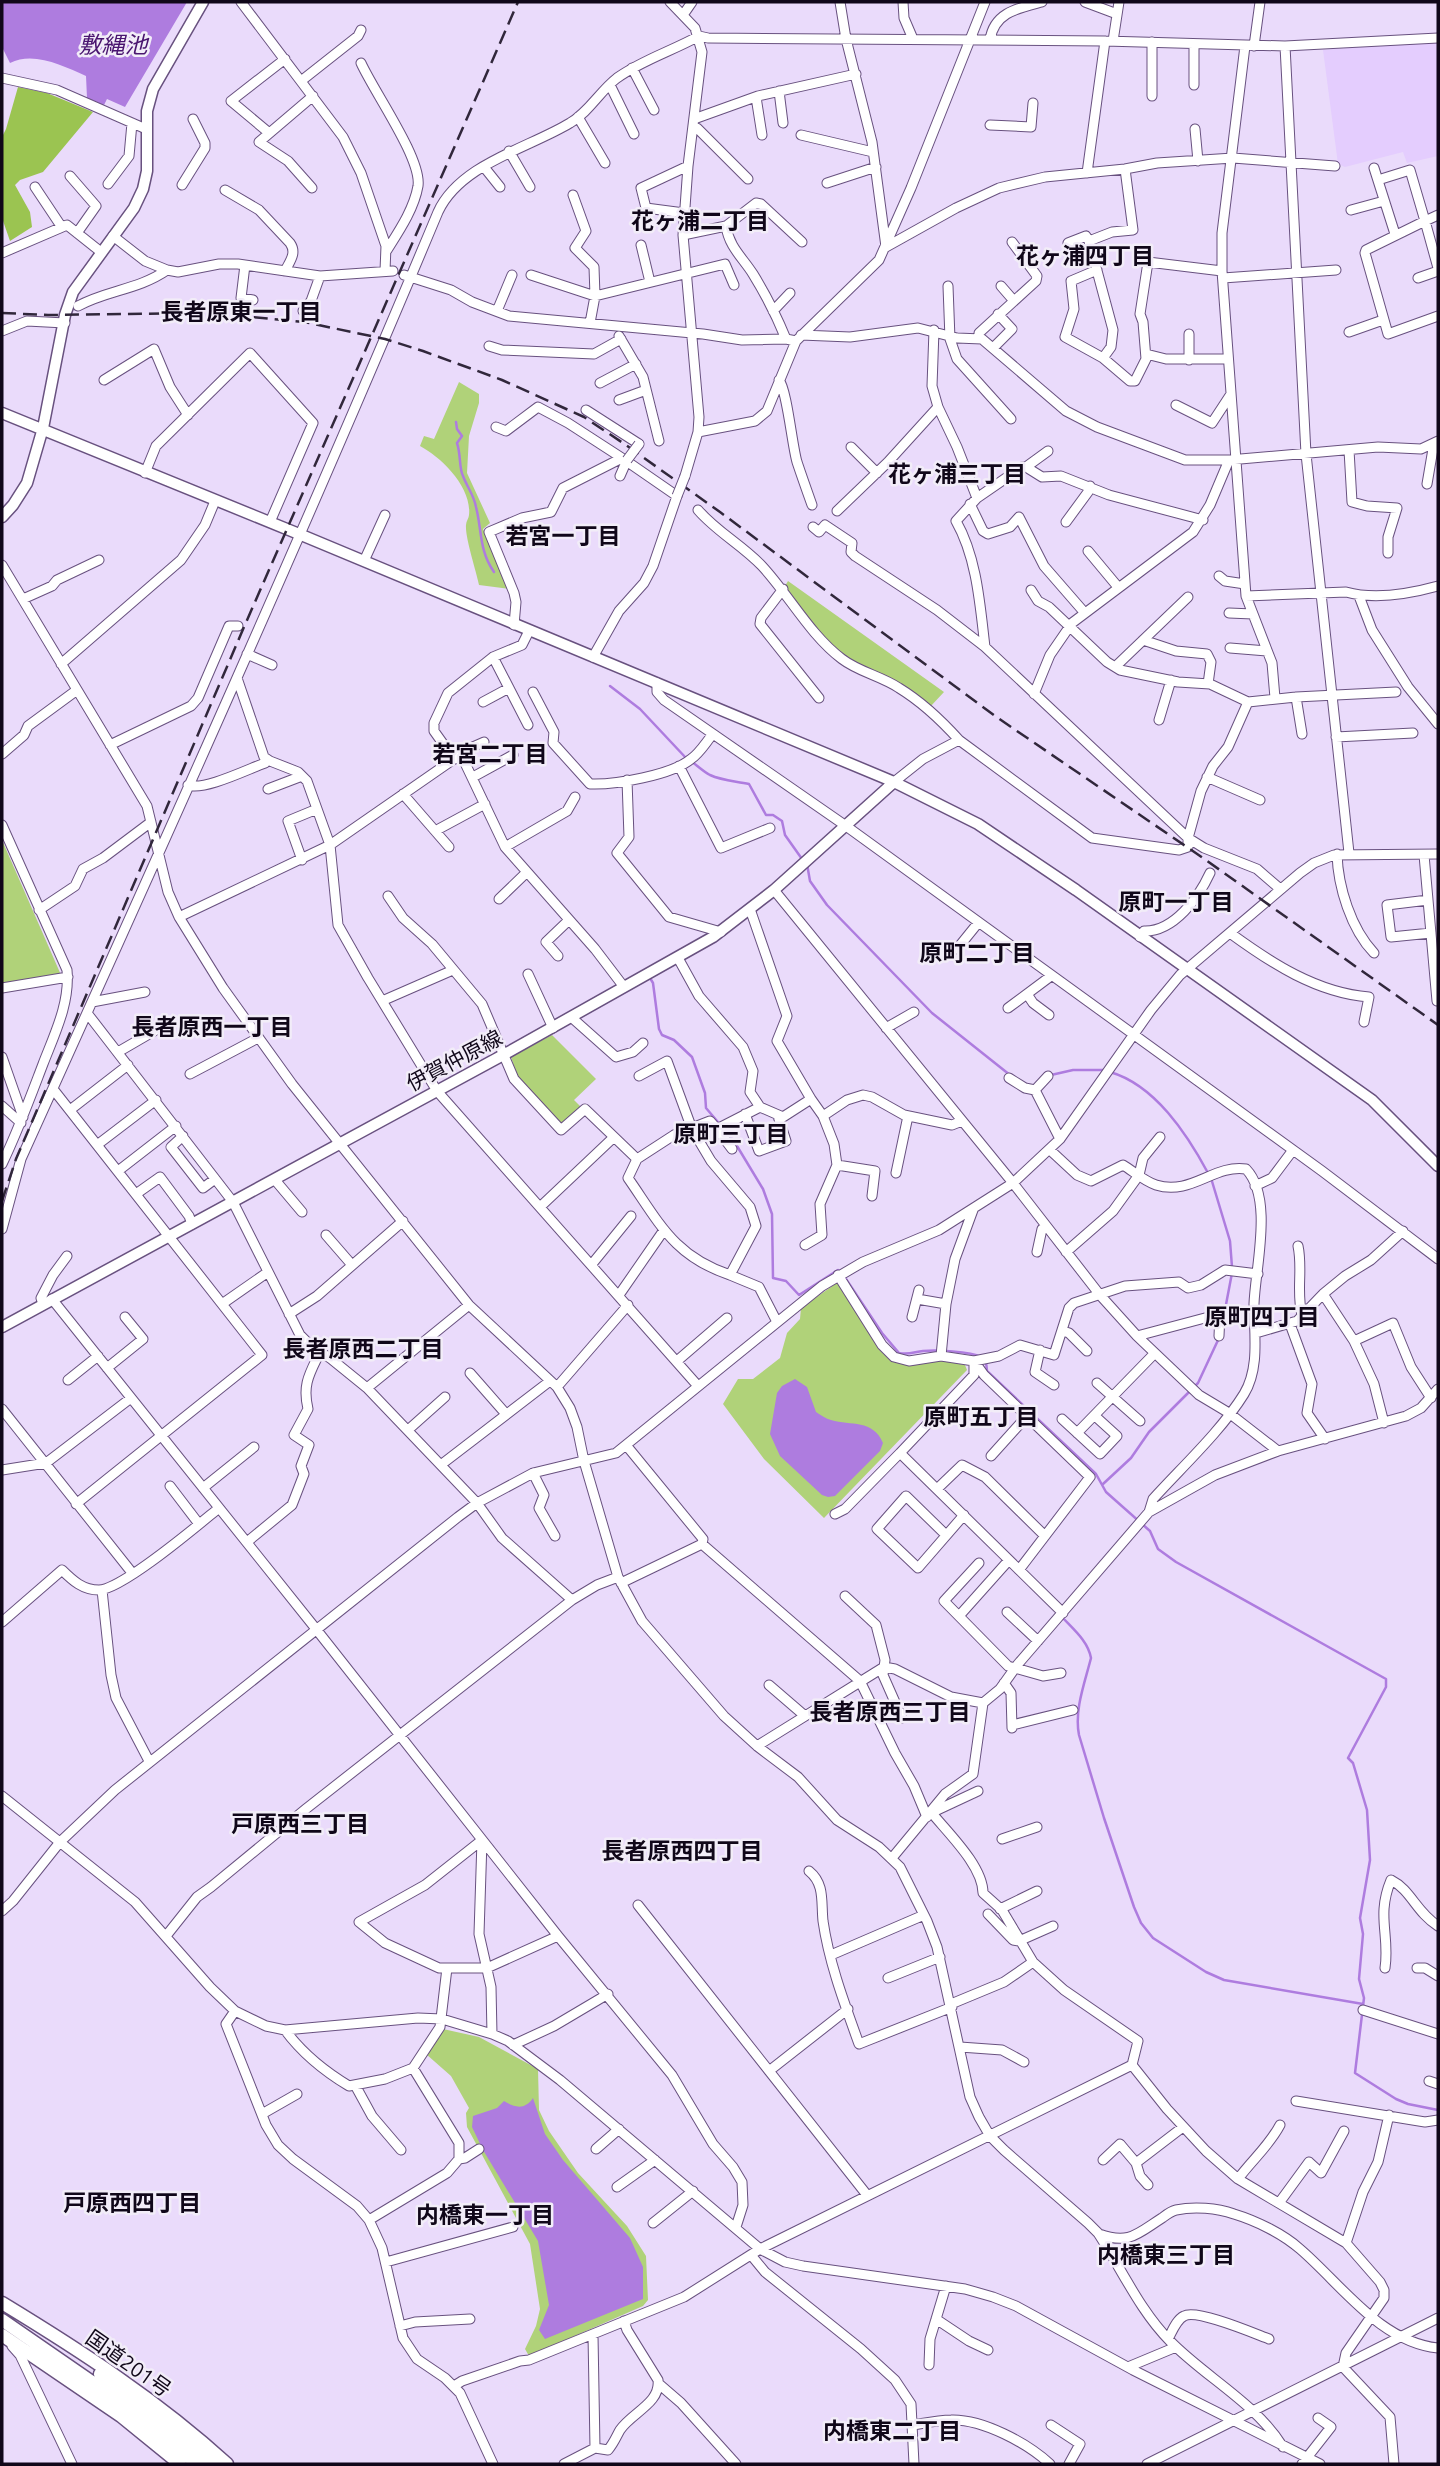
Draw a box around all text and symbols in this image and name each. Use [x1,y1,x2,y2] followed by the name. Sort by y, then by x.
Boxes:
[79,32,150,57] water label: 敷縄池
[631,208,769,233] district label: 花ヶ浦二丁目
[1016,243,1154,268] district label: 花ヶ浦四丁目
[161,299,322,324] district label: 長者原東一丁目
[888,461,1026,486] district label: 花ヶ浦三丁目
[506,523,621,548] district label: 若宮一丁目
[433,741,548,766] district label: 若宮二丁目
[1119,889,1234,914] district label: 原町一丁目
[920,940,1035,965] district label: 原町二丁目
[132,1014,293,1039] district label: 長者原西一丁目
[402,1025,506,1095] street label: 伊賀仲原線
[674,1121,789,1146] district label: 原町三丁目
[1205,1304,1320,1329] district label: 原町四丁目
[283,1336,444,1361] district label: 長者原西二丁目
[924,1404,1039,1429] district label: 原町五丁目
[810,1699,971,1724] district label: 長者原西三丁目
[231,1811,369,1836] district label: 戸原西三丁目
[602,1838,763,1863] district label: 長者原西四丁目
[63,2190,201,2215] district label: 戸原西四丁目
[416,2202,554,2227] district label: 内橋東一丁目
[1097,2242,1235,2267] district label: 内橋東三丁目
[82,2325,176,2401] street label: 国道201号
[823,2418,961,2443] district label: 内橋東二丁目

